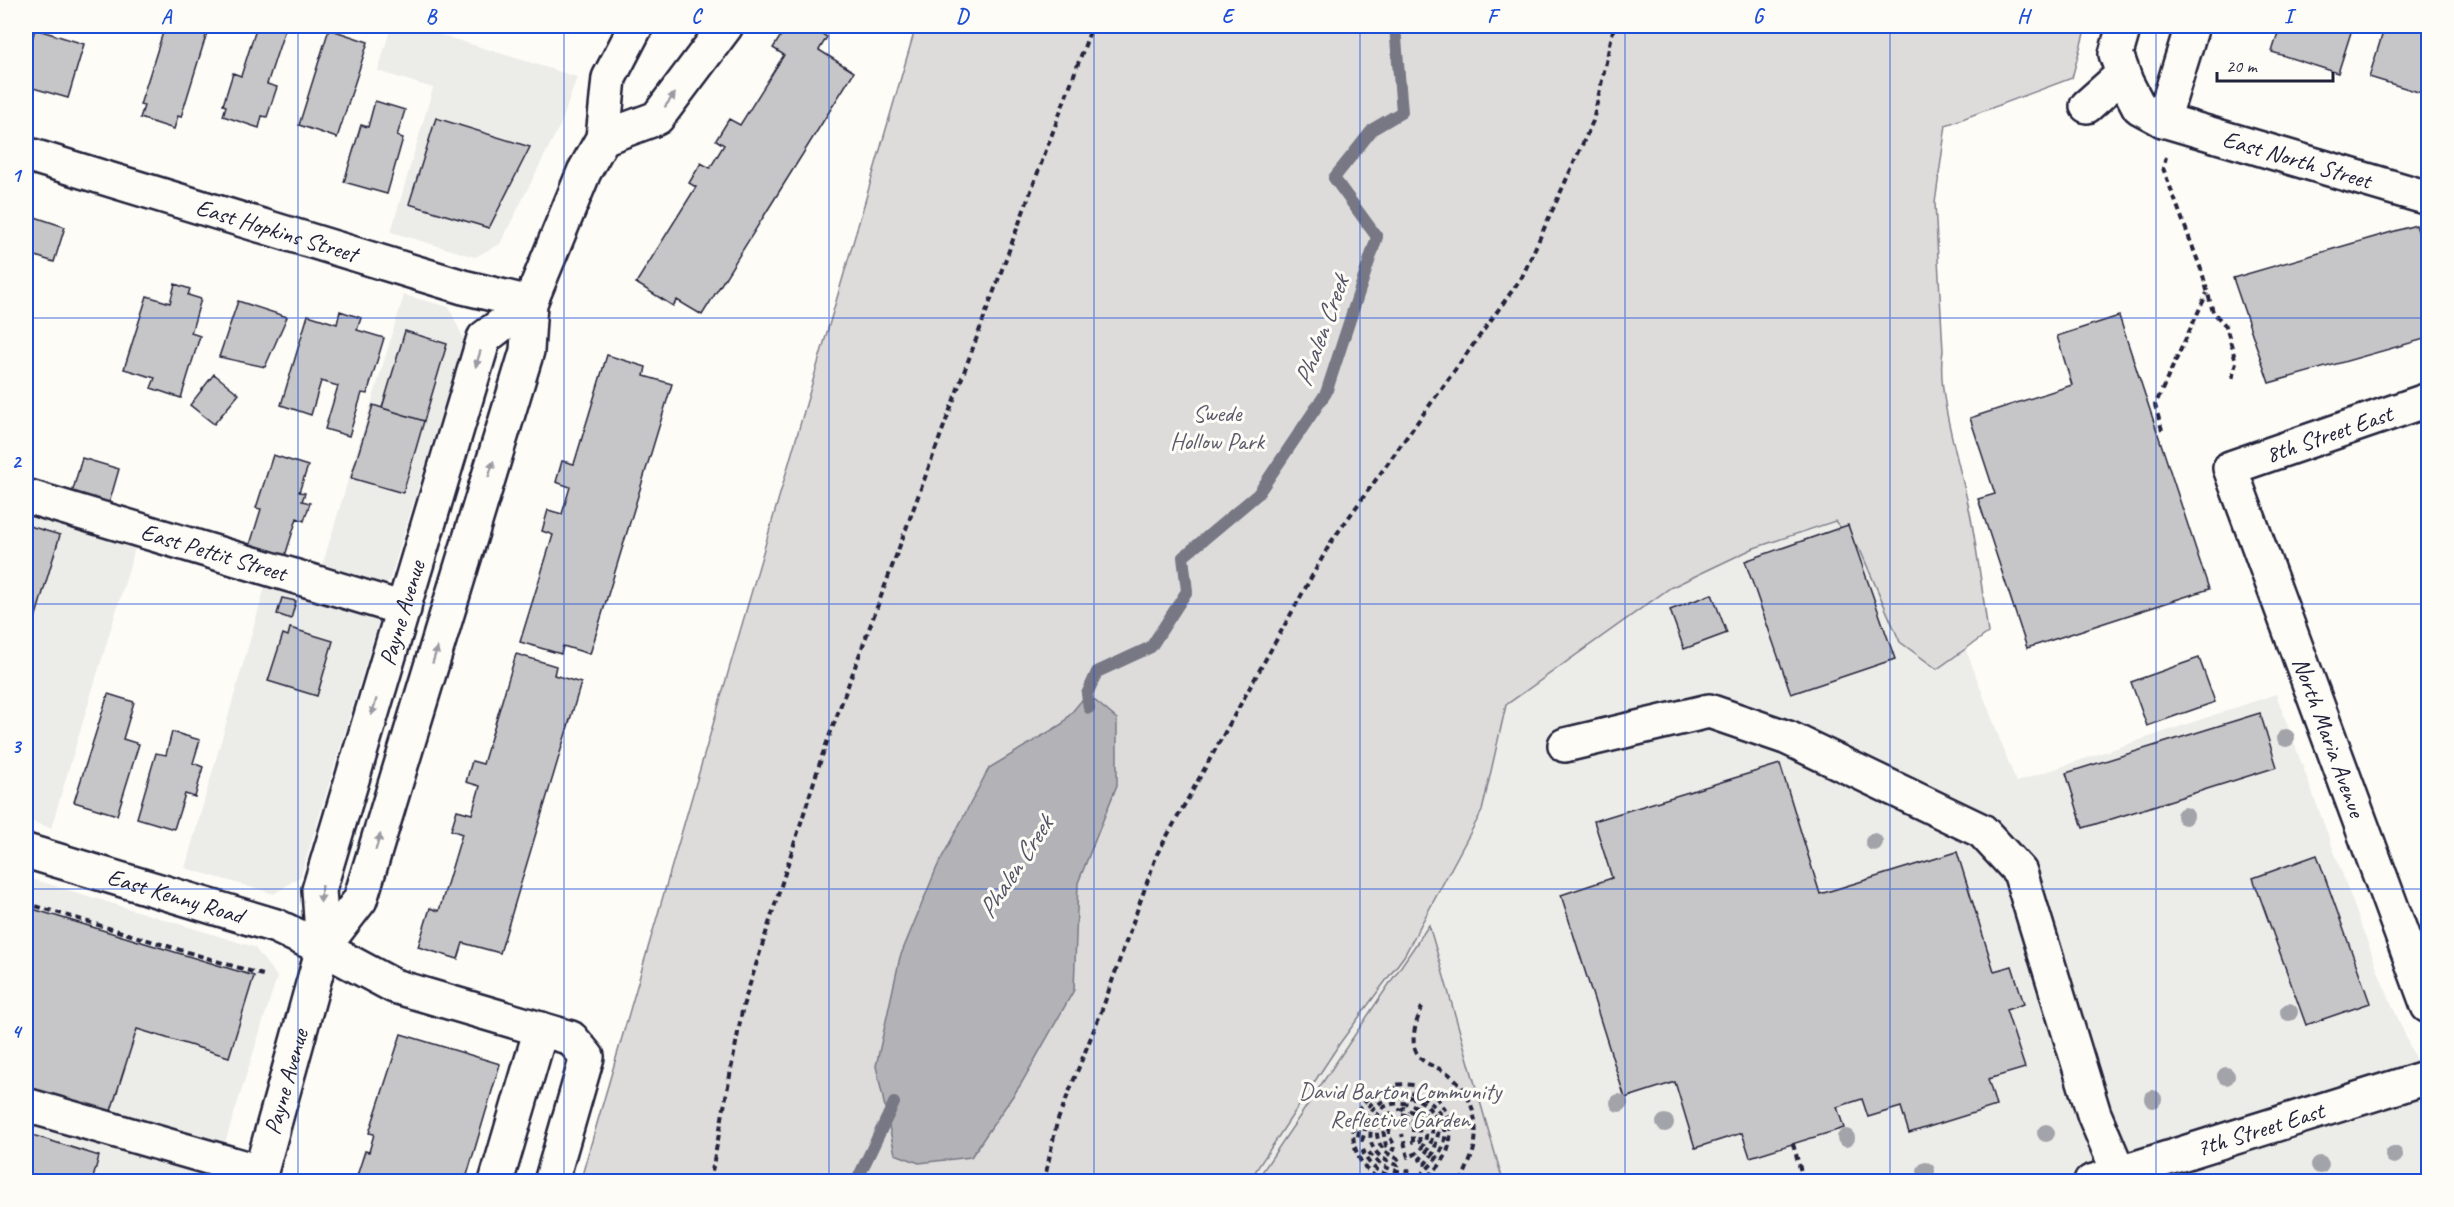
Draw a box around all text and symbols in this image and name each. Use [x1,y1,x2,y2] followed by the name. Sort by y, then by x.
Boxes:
[161,4,173,29] text: A
[426,4,438,29] text: B
[691,4,703,29] text: C
[956,4,970,29] text: D
[1222,4,1236,29] text: E
[1487,4,1501,29] text: F
[1753,4,1766,29] text: G
[2017,4,2032,29] text: H
[2284,4,2297,29] text: I
[2217,45,2332,83] scale bar
[2226,55,2259,77] text: 20 m
[664,93,676,109] one-way arrow
[2219,123,2377,196] street label: East North Street
[12,163,23,188] text: 1
[193,192,364,270] street label: East Hopkins Street
[1286,267,1358,391] water label: Phalen Creek
[473,350,482,368] one-way arrow
[1170,398,1266,456] park label: Swede Hollow Park
[2262,398,2398,470] street label: 8th Street East
[12,449,23,474] text: 2
[487,459,496,477] one-way arrow
[138,516,292,589] street label: East Pettit Street
[372,555,432,669] street label: Payne Avenue
[431,646,440,664] one-way arrow
[2286,653,2373,823] street label: North Maria Avenue
[369,698,378,716] one-way arrow
[12,734,23,759] text: 3
[970,806,1063,924] water label: Phalen Creek
[374,833,383,851] one-way arrow
[104,861,250,931] street label: East Kenny Road
[316,885,325,904] one-way arrow
[12,1019,24,1044] text: 4
[257,1024,315,1138] street label: Payne Avenue
[1299,1076,1503,1134] park label: David Barton Community Reflective Garden
[2193,1095,2329,1163] street label: 7th Street East

